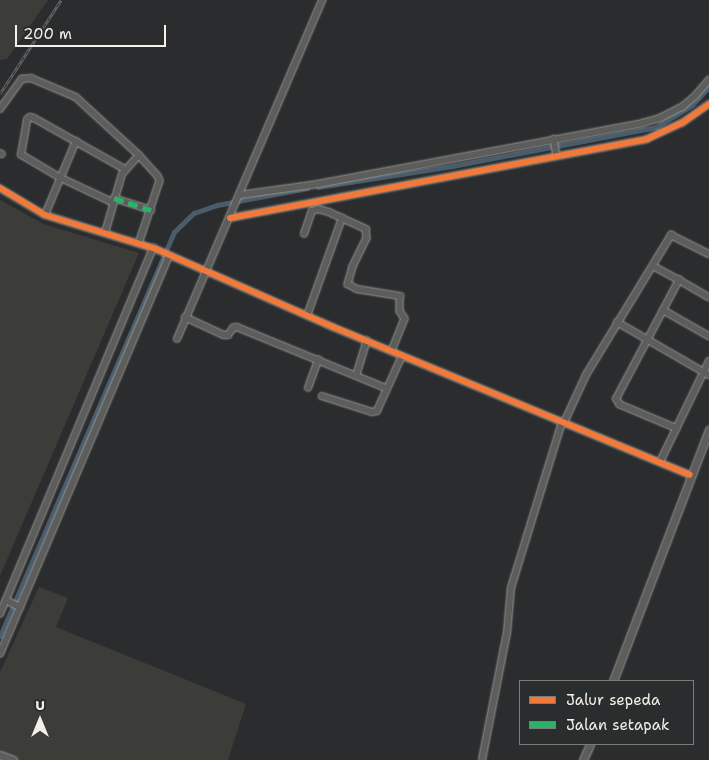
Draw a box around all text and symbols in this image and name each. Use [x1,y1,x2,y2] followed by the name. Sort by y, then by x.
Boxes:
[18,15,169,47] scale bar
[23,24,72,44] text: 200 m
[519,680,694,745] legend
[566,690,660,710] text: Jalur sepeda
[15,695,65,745] north arrow
[35,696,45,714] text: U
[566,715,670,735] text: Jalan setapak

